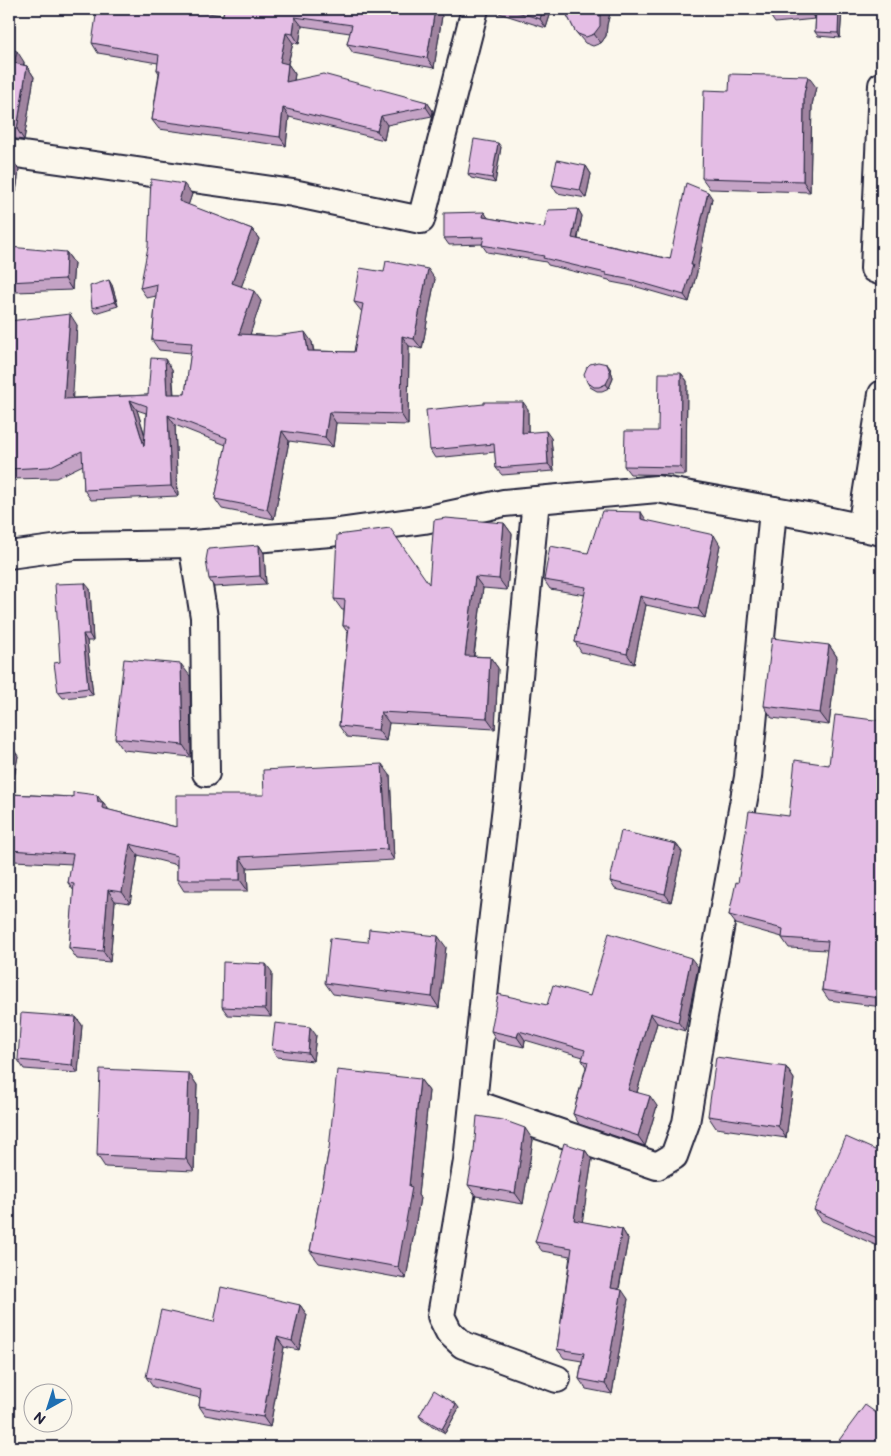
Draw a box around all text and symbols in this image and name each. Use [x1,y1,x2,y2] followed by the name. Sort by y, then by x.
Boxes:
[22,1384,72,1434] north arrow
[31,1408,50,1428] text: N

